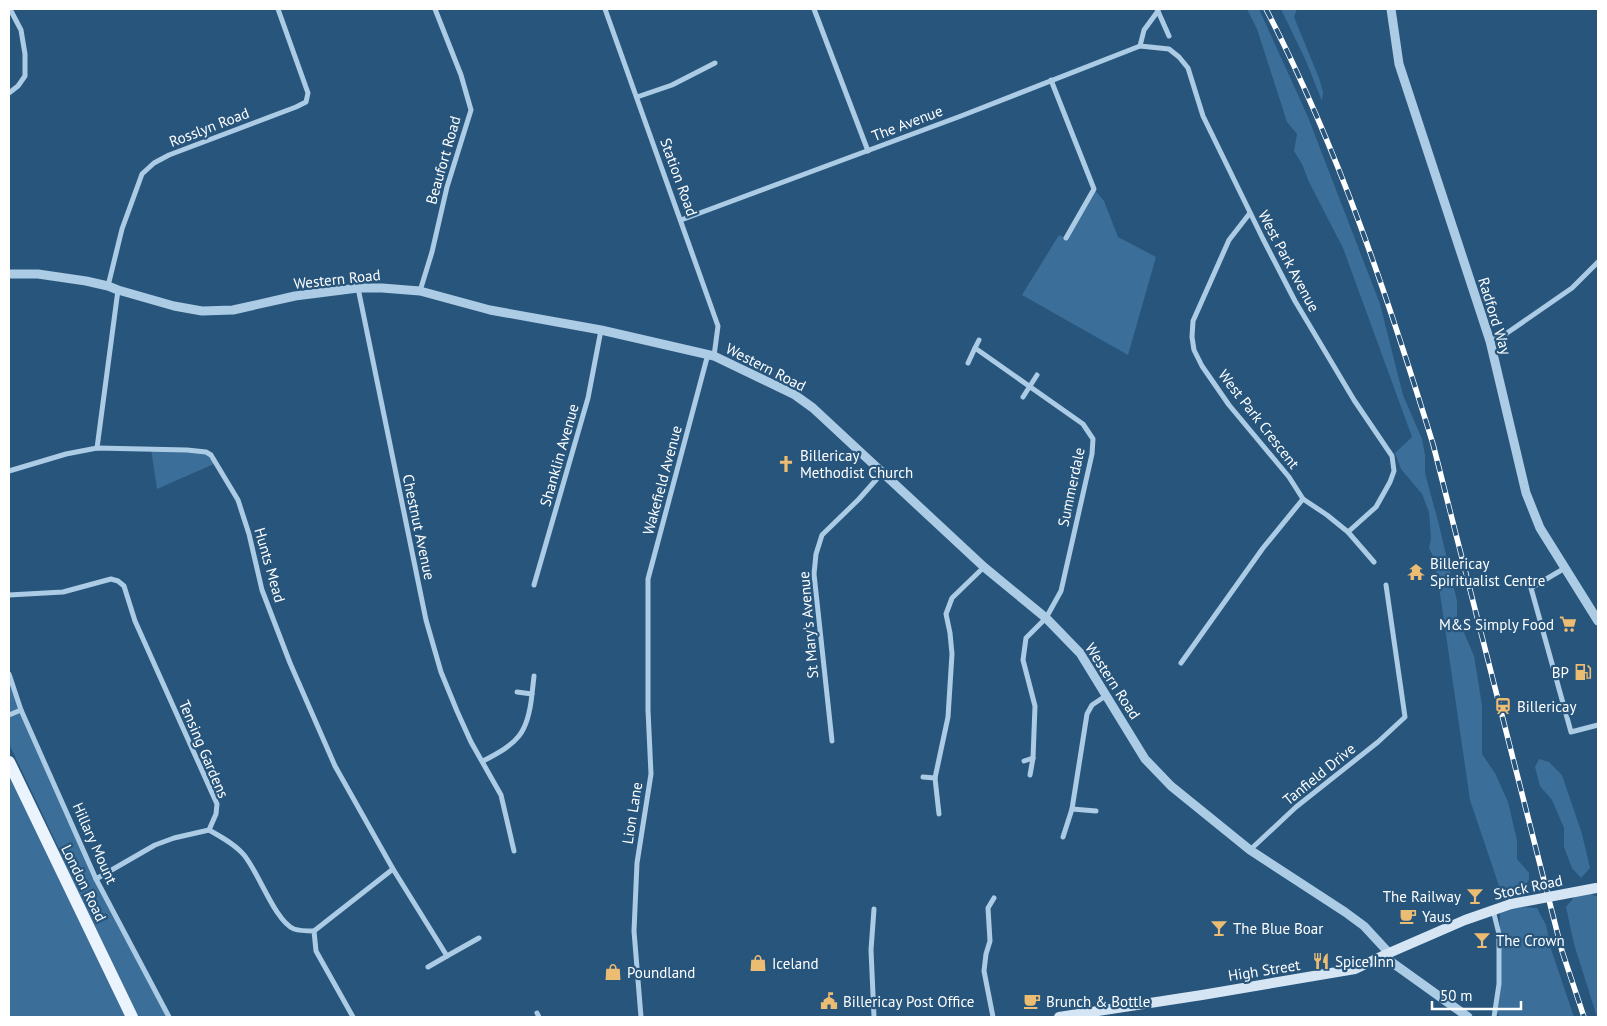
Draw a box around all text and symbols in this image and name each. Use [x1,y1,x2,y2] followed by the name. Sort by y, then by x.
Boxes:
[869,101,945,145] street label: The Avenue
[166,103,252,151] street label: Rosslyn Road
[421,114,465,206] street label: Beaufort Road
[656,135,702,219] street label: Station Road
[1254,207,1324,315] street label: West Park Avenue
[293,265,381,293] street label: Western Road
[1474,275,1516,357] street label: Radford Way
[723,339,809,395] street label: Western Road
[1214,366,1304,472] street label: West Park Crescent
[535,401,583,509] street label: Shanklin Avenue
[638,423,686,537] street label: Wakefield Avenue
[800,446,913,482] place label: Billericay Methodist Church
[1053,446,1089,528] street label: Summerdale
[776,454,796,474] church icon: Billericay Methodist Church
[399,472,439,582] street label: Chestnut Avenue
[250,525,290,605] street label: Hunts Mead
[1430,554,1545,590] place label: Billericay Spiritualist Centre
[1406,562,1426,582] temple icon: Billericay Spiritualist Centre
[794,571,822,679] street label: St Mary's Avenue
[1558,614,1578,634] supermarket icon: M&S Simply Food
[1439,615,1554,634] place label: M&S Simply Food
[1081,639,1145,723] street label: Western Road
[1573,662,1593,682] fuel station icon: BP
[1552,663,1569,682] place label: BP
[1493,696,1513,716] station icon: Billericay
[175,697,233,801] street label: Tensing Gardens
[1517,697,1576,716] place label: Billericay
[1279,739,1359,809] street label: Tanfield Drive
[618,781,646,845] street label: Lion Lane
[69,799,121,887] street label: Hillary Mount
[57,841,111,925] street label: London Road
[1492,870,1564,904] street label: Stock Road
[1465,886,1485,906] bar icon: The Railway
[1383,887,1461,906] place label: The Railway
[1398,906,1418,926] cafe icon: Yaus
[1422,907,1451,926] place label: Yaus
[1209,918,1229,938] bar icon: The Blue Boar
[1233,919,1323,938] place label: The Blue Boar
[1472,930,1492,950] bar icon: The Crown
[1496,931,1565,950] place label: The Crown
[1311,951,1331,971] restaurant icon: Spice Inn
[1335,952,1394,971] place label: Spice Inn
[748,953,768,973] shop icon: Iceland
[772,954,819,973] place label: Iceland
[1227,955,1301,985] street label: High Street
[603,962,623,982] shop icon: Poundland
[627,963,695,982] place label: Poundland
[1432,978,1521,1010] scale bar
[1440,986,1473,1005] text: 50 m
[819,991,839,1011] public building icon: Billericay Post Office
[1022,991,1042,1011] cafe icon: Brunch & Bottle
[843,992,974,1011] place label: Billericay Post Office
[1046,992,1150,1011] place label: Brunch & Bottle

